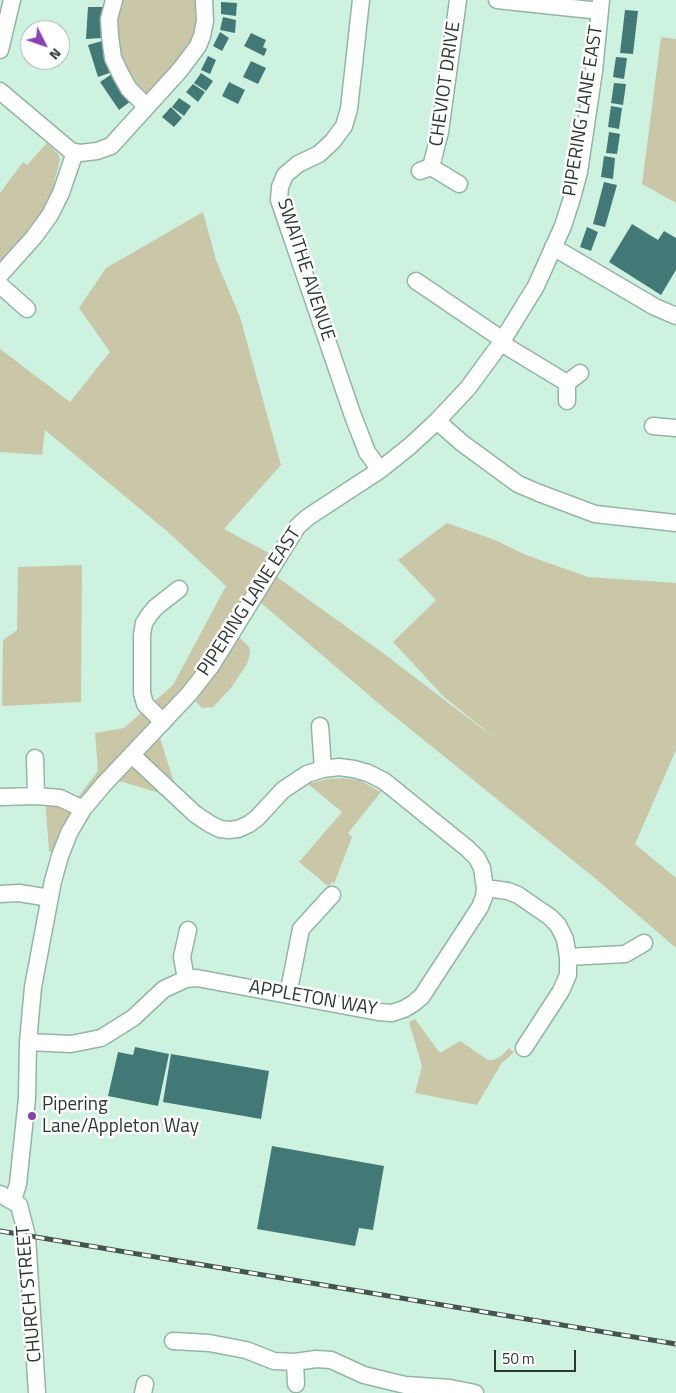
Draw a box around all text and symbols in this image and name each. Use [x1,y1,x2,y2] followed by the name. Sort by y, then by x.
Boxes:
[20,20,70,70] north arrow
[426,20,466,148] street label: CHEVIOT DRIVE
[559,24,609,198] street label: PIPERING LANE EAST
[45,44,67,65] text: N
[271,196,339,344] street label: SWAITHE AVENUE
[193,523,307,681] street label: PIPERING LANE EAST
[247,977,379,1021] street label: APPLETON WAY
[42,1094,199,1138] place label: Pipering Lane/Appleton Way
[26,1110,38,1122] marker: Pipering Lane/Appleton Way
[13,1225,47,1363] street label: CHURCH STREET
[496,1340,578,1372] scale bar
[502,1347,535,1370] text: 50 m

